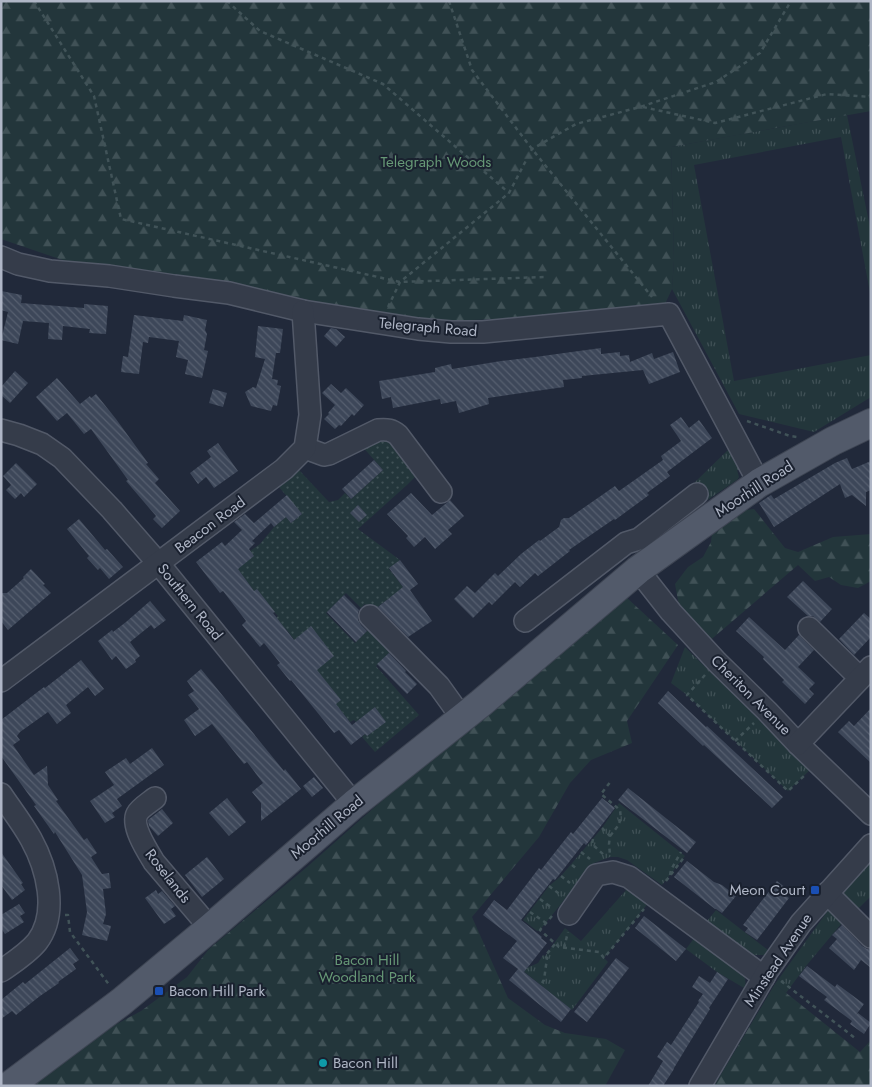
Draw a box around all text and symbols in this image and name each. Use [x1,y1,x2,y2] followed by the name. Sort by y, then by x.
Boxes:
[381,151,491,173] park label: Telegraph Woods
[378,312,478,342] street label: Telegraph Road
[711,455,797,523] street label: Moorhill Road
[170,491,250,559] street label: Beacon Road
[152,559,228,645] street label: Southern Road
[706,650,796,740] street label: Cheriton Avenue
[286,790,368,864] street label: Moorhill Road
[140,844,196,908] street label: Roselands
[729,879,805,901] place label: Meon Court
[809,884,821,896] marker: Meon Court
[739,909,818,1011] street label: Minstead Avenue
[319,949,416,988] park label: Bacon Hill Woodland Park
[169,980,265,1002] place label: Bacon Hill Park
[153,985,165,997] marker: Bacon Hill Park
[333,1052,398,1074] place label: Bacon Hill
[317,1057,329,1069] marker: Bacon Hill

